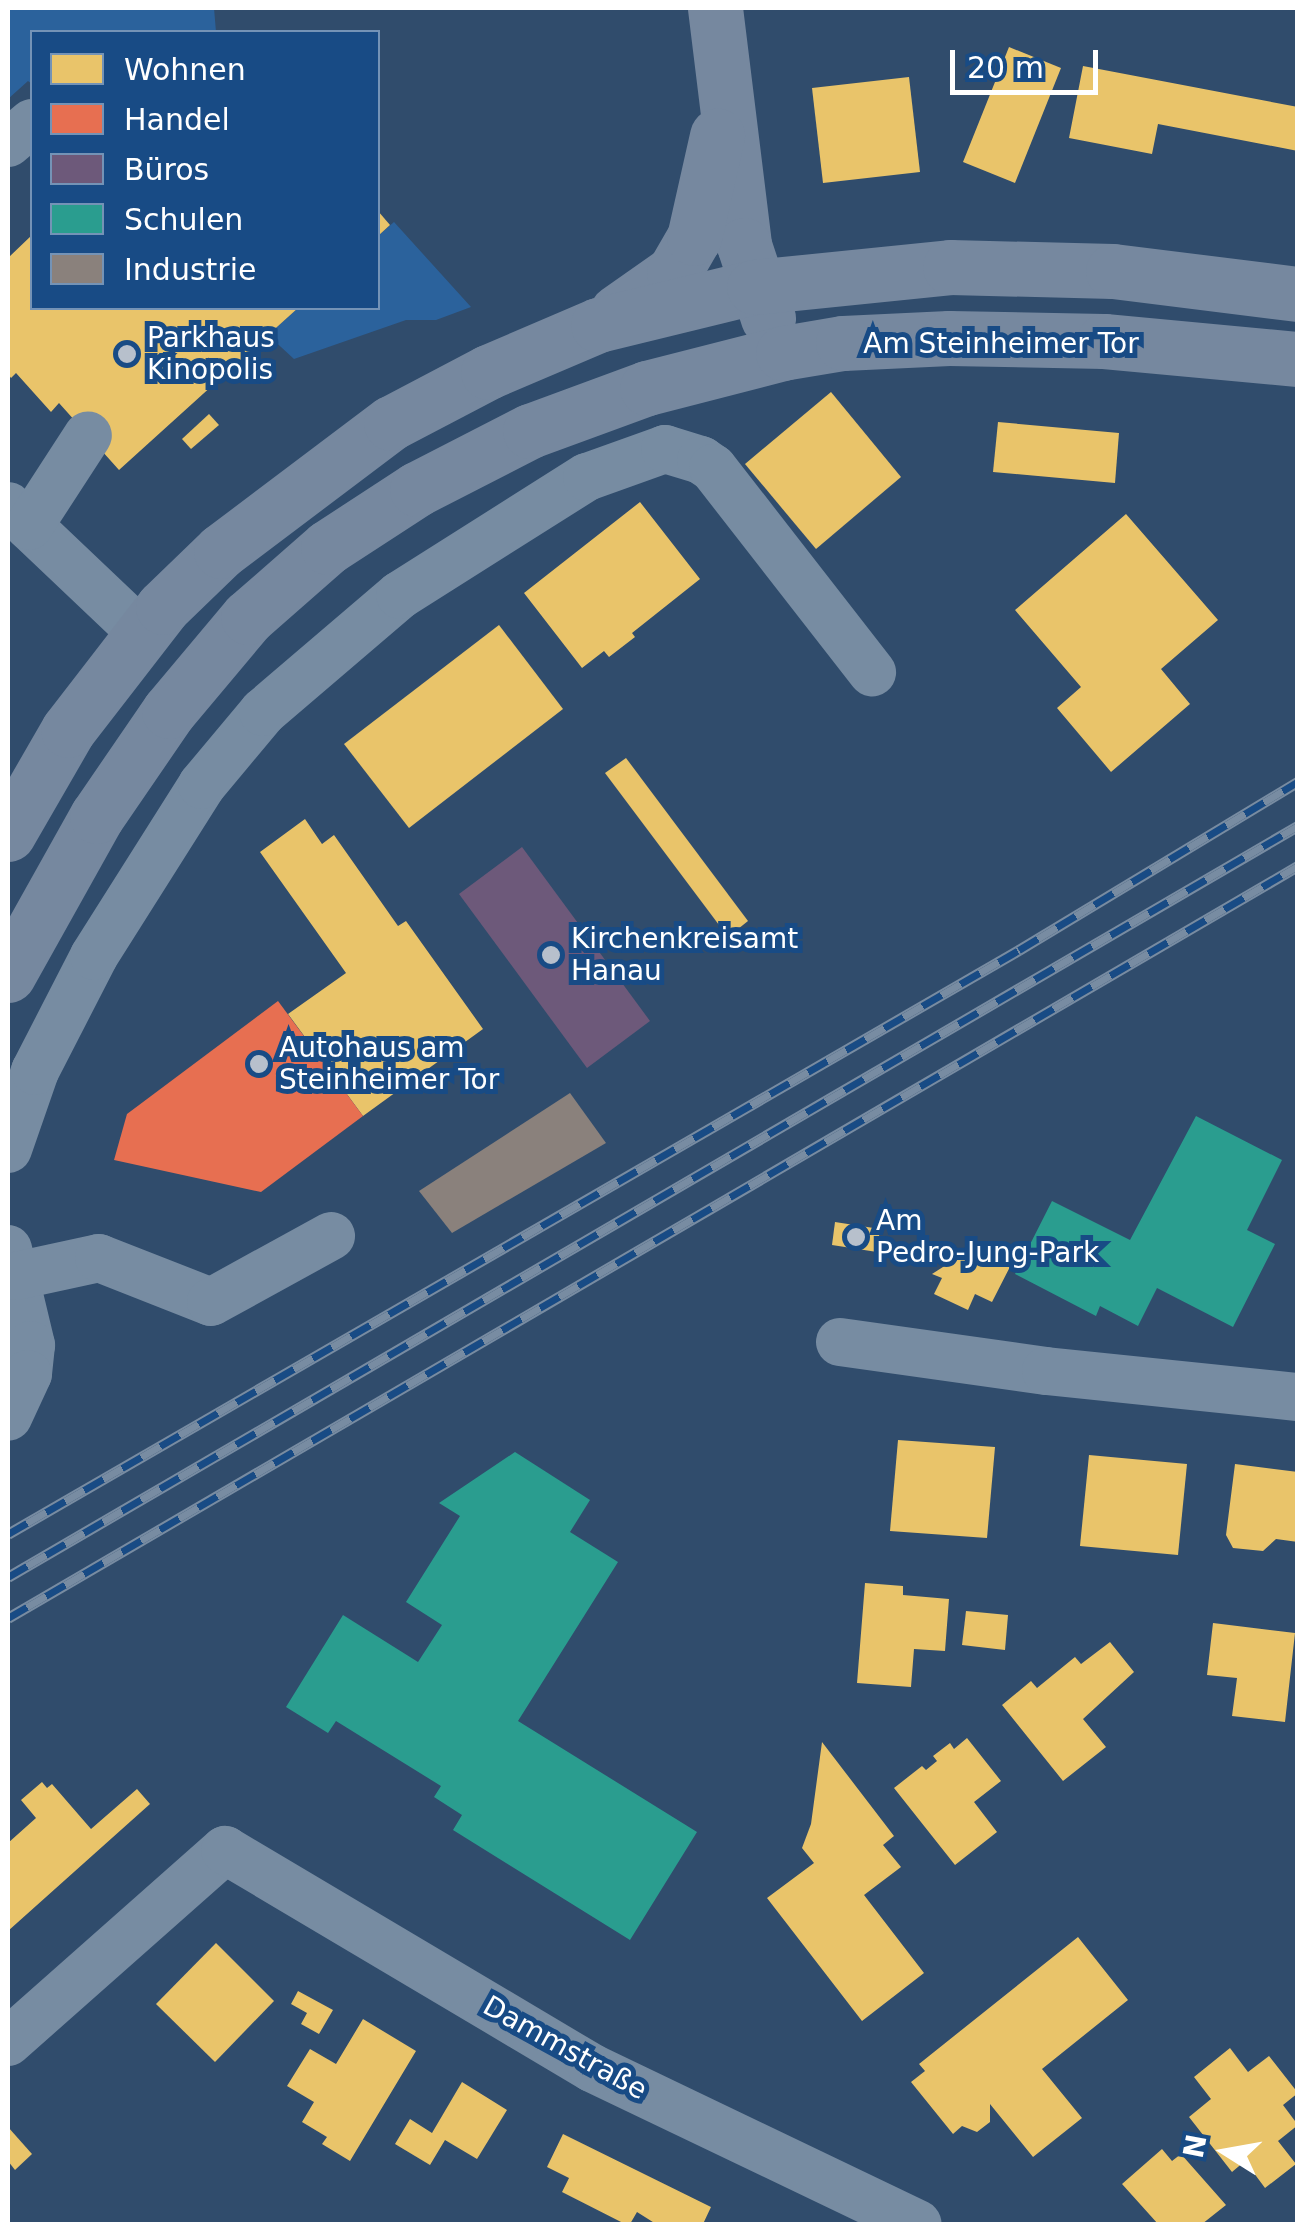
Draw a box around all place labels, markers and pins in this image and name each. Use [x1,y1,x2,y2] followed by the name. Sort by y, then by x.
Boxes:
[147,321,275,387] place label: Parkhaus Kinopolis
[116,343,138,365] marker: Parkhaus Kinopolis
[571,922,798,988] place label: Kirchenkreisamt Hanau
[540,944,562,966] marker: Kirchenkreisamt Hanau
[279,1031,499,1097] place label: Autohaus am Steinheimer Tor
[248,1053,270,1075] marker: Autohaus am Steinheimer Tor
[876,1204,1099,1270] place label: Am Pedro-Jung-Park
[845,1226,867,1248] marker: Am Pedro-Jung-Park

